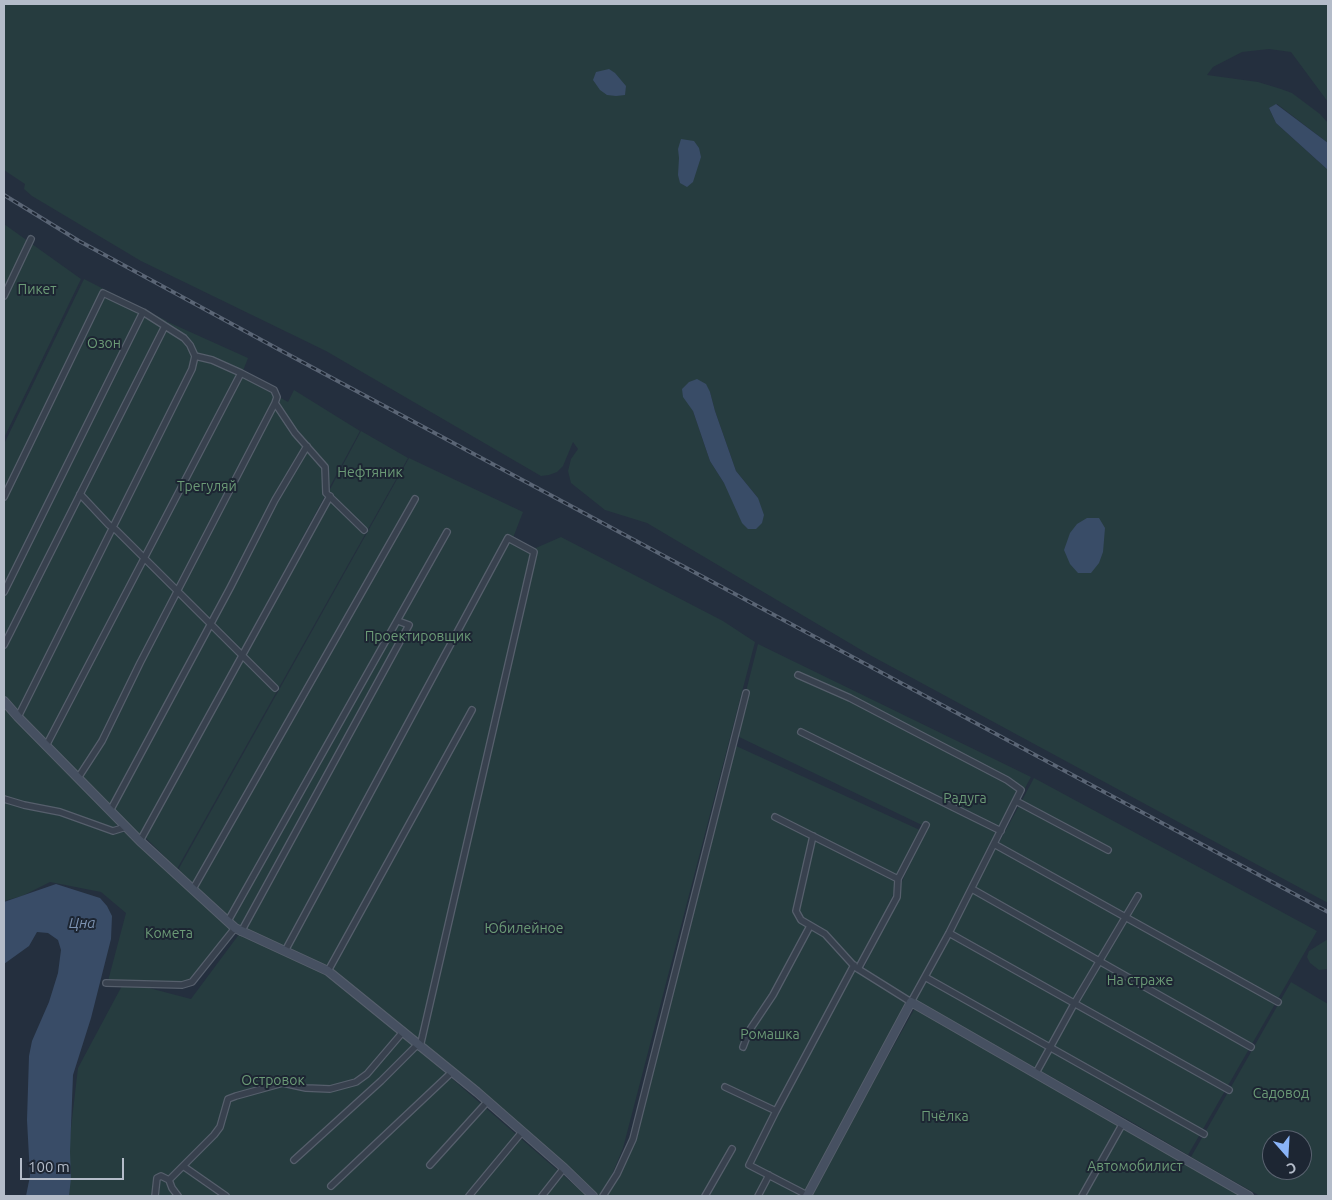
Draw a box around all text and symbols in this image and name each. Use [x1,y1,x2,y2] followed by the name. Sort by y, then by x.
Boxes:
[18,281,56,297] park label: Пикет
[87,335,121,351] park label: Озон
[337,464,403,480] park label: Нефтяник
[177,478,237,494] park label: Трегуляй
[365,628,471,644] park label: Проектировщик
[943,790,987,806] park label: Радуга
[69,914,95,932] water label: Цна
[484,920,564,936] park label: Юбилейное
[145,925,193,941] park label: Комета
[1107,972,1173,988] park label: На страже
[740,1026,800,1042] park label: Ромашка
[241,1072,305,1088] park label: Островок
[1253,1085,1309,1101] park label: Садовод
[921,1108,969,1124] park label: Пчёлка
[1262,1130,1312,1180] north arrow
[22,1148,126,1180] scale bar
[28,1158,70,1175] text: 100 m
[1087,1158,1183,1174] park label: Автомобилист
[1285,1159,1298,1177] text: С

